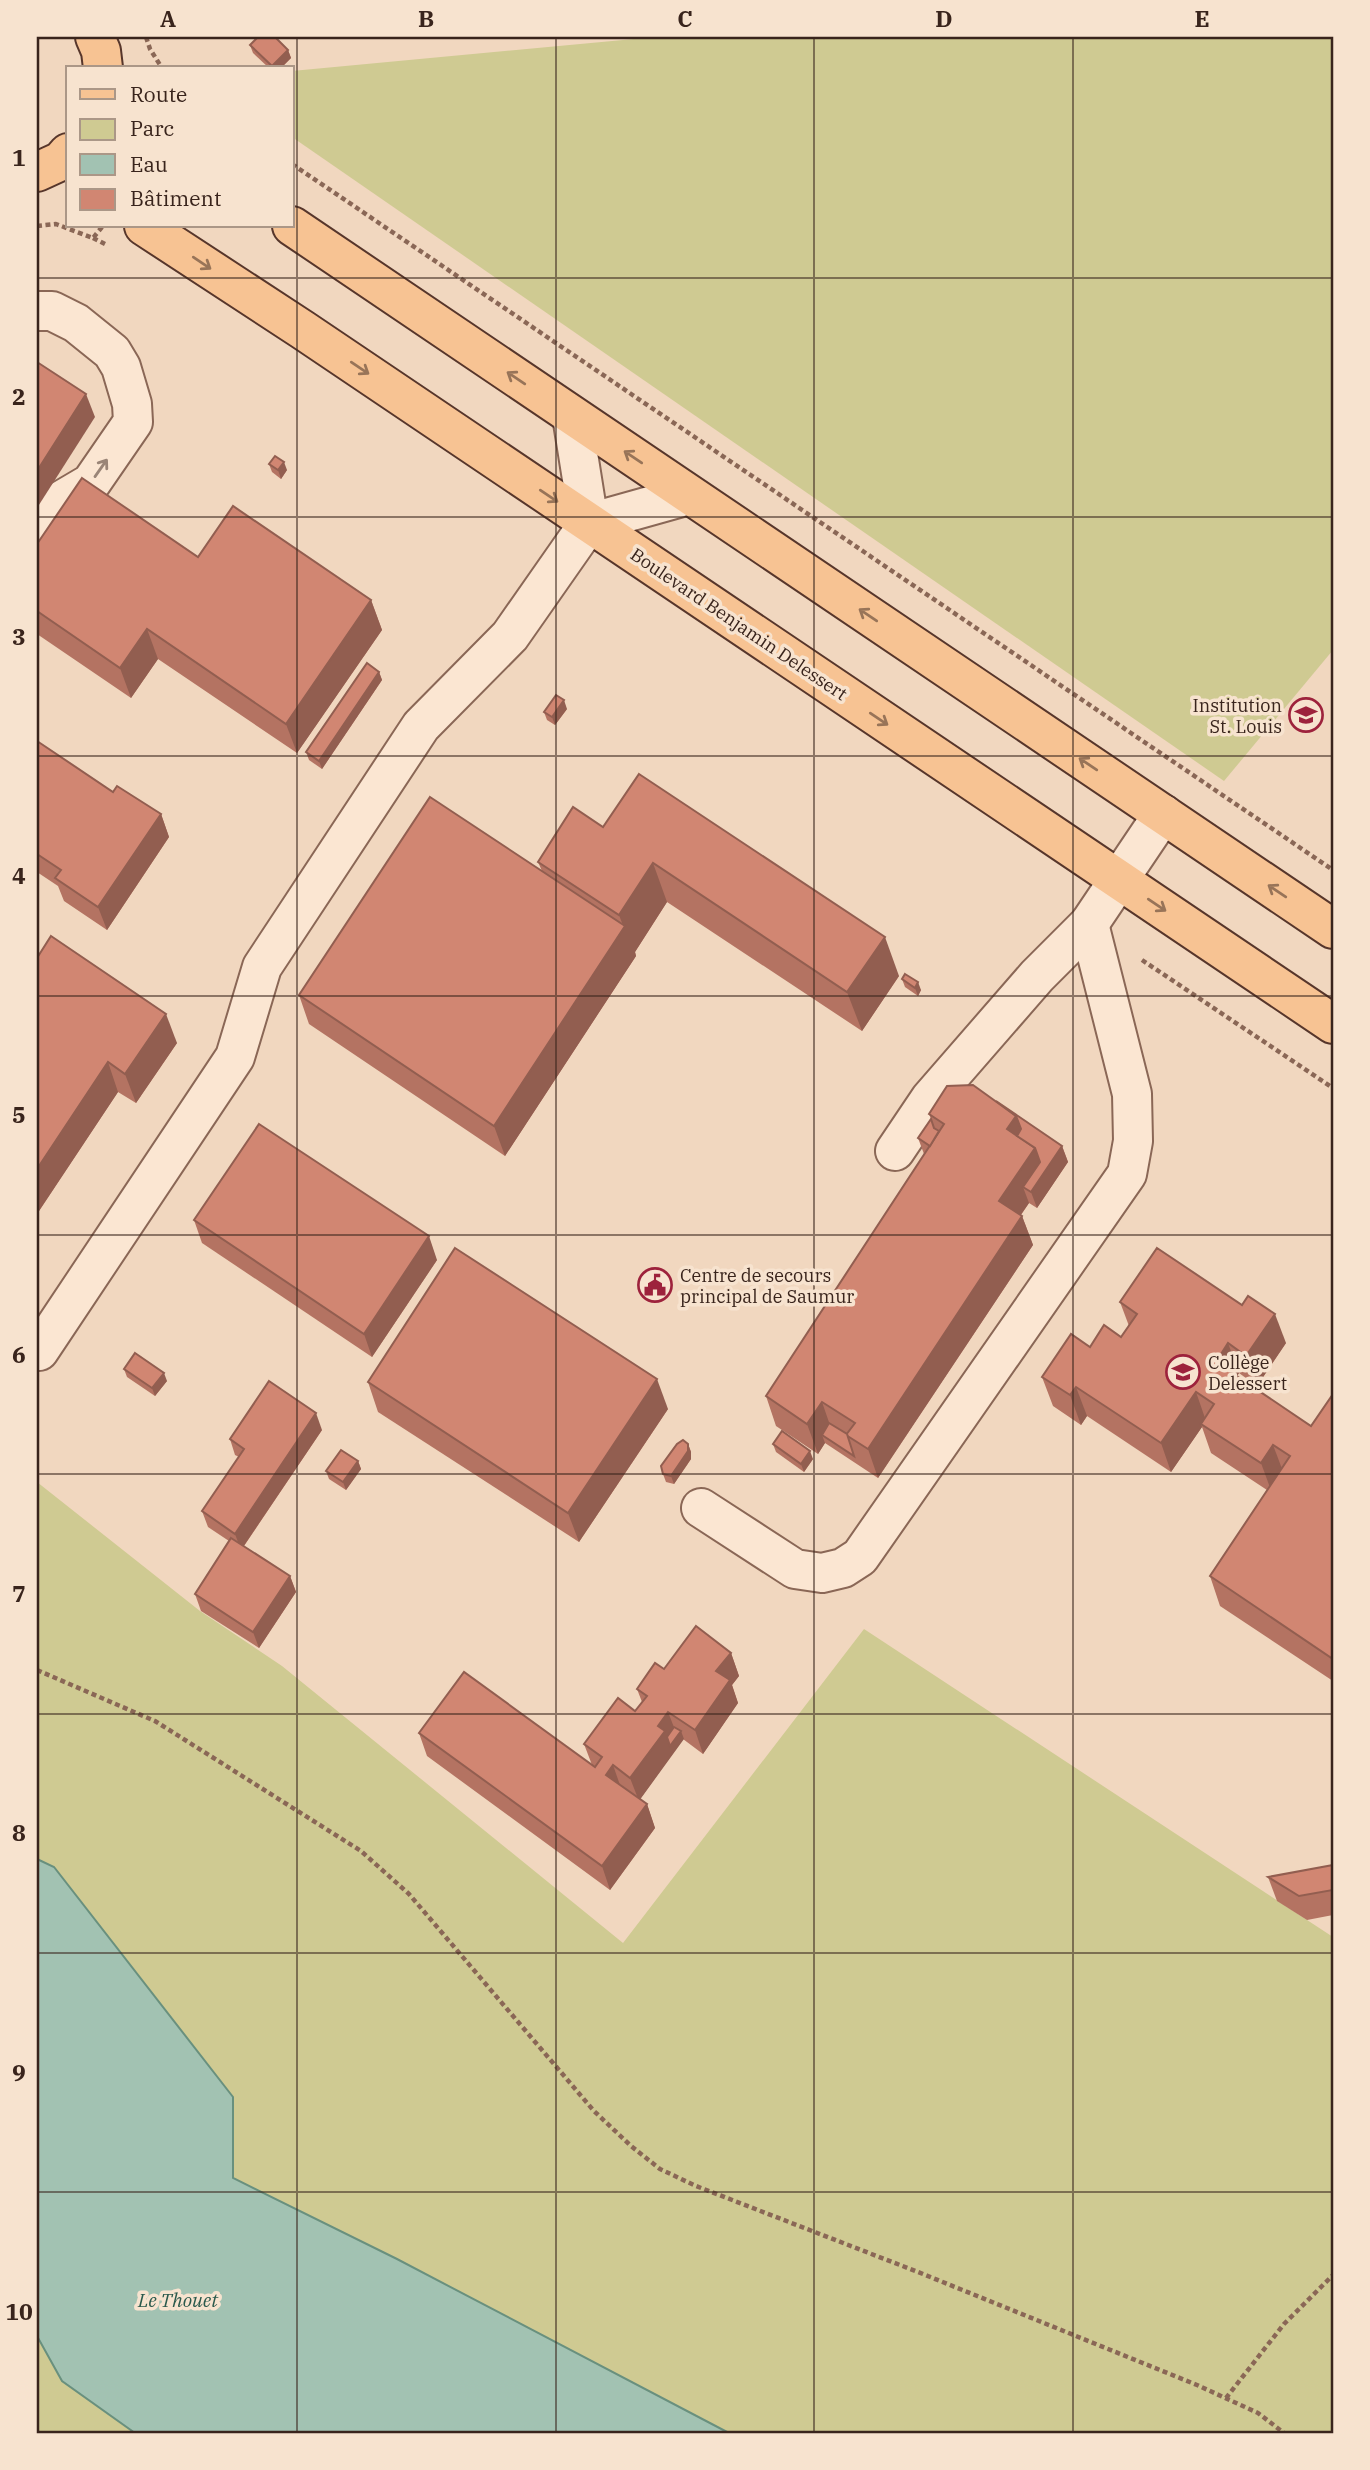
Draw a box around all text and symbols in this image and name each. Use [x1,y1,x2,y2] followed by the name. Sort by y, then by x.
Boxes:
[160,3,176,33] text: A
[418,3,434,33] text: B
[677,3,693,33] text: C
[935,3,953,33] text: D
[1194,3,1210,33] text: E
[66,66,294,228] legend
[130,80,187,108] text: Route
[130,114,174,142] text: Parc
[12,142,26,172] text: 1
[130,150,168,178] text: Eau
[130,184,221,212] text: Bâtiment
[191,256,211,270] one-way arrow
[350,361,369,376] one-way arrow
[507,370,526,385] one-way arrow
[12,381,26,411] text: 2
[624,450,643,464] one-way arrow
[94,459,108,479] one-way arrow
[538,489,558,503] one-way arrow
[626,543,852,705] street label: Boulevard Benjamin Delessert
[858,608,878,622] one-way arrow
[12,621,26,651] text: 3
[1192,694,1282,738] place label: Institution St. Louis
[1287,696,1325,734] school or university icon: Institution St. Louis
[869,712,889,726] one-way arrow
[1079,756,1098,771] one-way arrow
[12,860,26,890] text: 4
[1267,884,1287,898] one-way arrow
[1147,898,1166,913] one-way arrow
[12,1099,26,1129] text: 5
[680,1264,854,1308] place label: Centre de secours principal de Saumur
[636,1266,674,1304] public building icon: Centre de secours principal de Saumur
[12,1339,26,1369] text: 6
[1208,1351,1287,1395] place label: Collège Delessert
[1164,1353,1202,1391] school or university icon: Collège Delessert
[12,1578,26,1608] text: 7
[12,1817,26,1847] text: 8
[12,2057,26,2087] text: 9
[137,2288,219,2312] water label: Le Thouet
[5,2296,33,2326] text: 10

